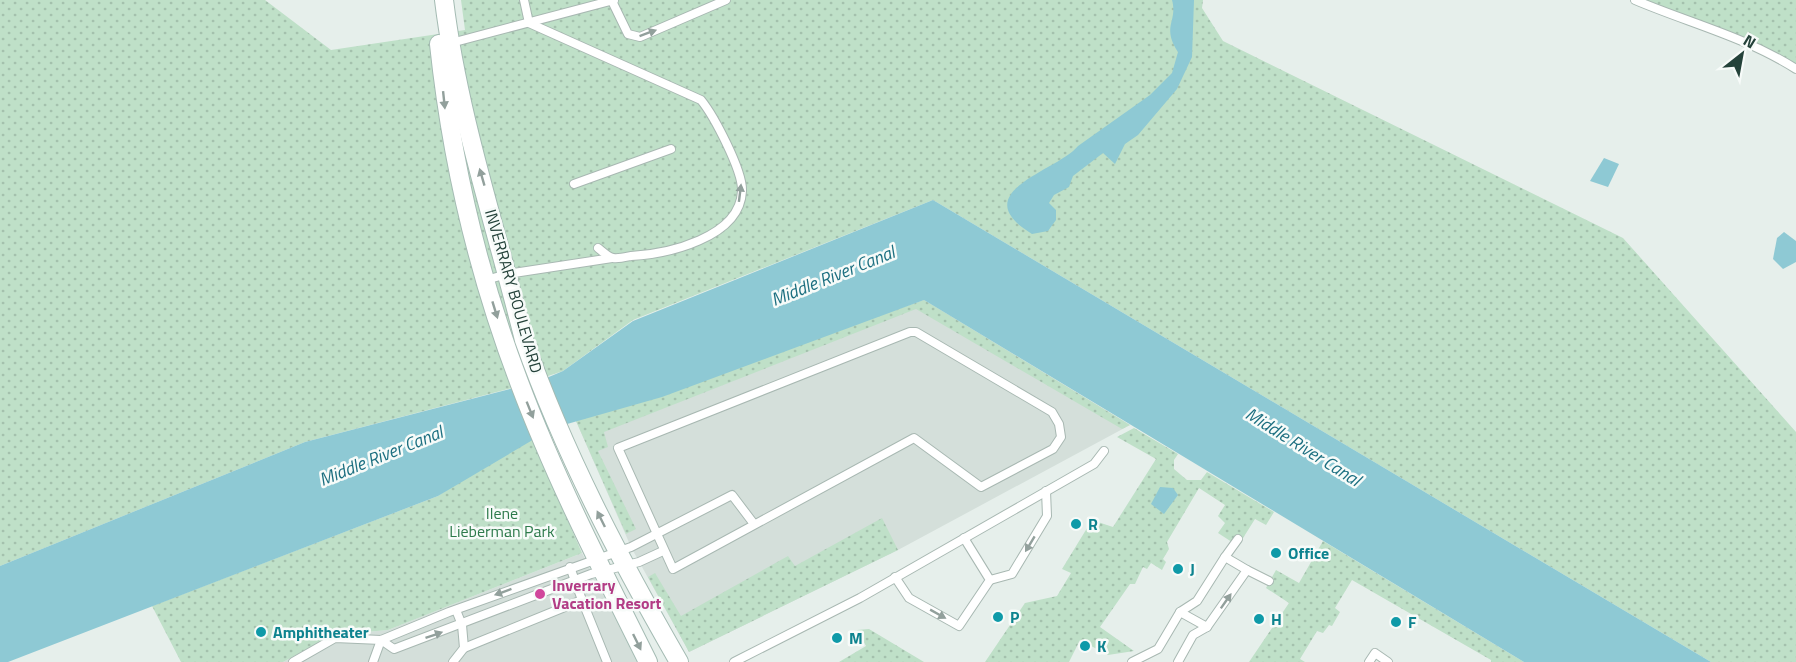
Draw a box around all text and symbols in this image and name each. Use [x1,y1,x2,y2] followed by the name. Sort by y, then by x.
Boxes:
[1712,24,1772,84] north arrow
[639,28,657,38] one-way arrow
[1739,28,1761,54] text: N
[440,91,449,110] one-way arrow
[477,168,486,186] one-way arrow
[735,183,744,202] one-way arrow
[479,206,549,376] street label: INVERRARY BOULEVARD
[767,238,901,313] water label: Middle River Canal
[491,301,500,319] one-way arrow
[1240,400,1368,494] water label: Middle River Canal
[525,401,535,419] one-way arrow
[315,418,449,493] water label: Middle River Canal
[449,501,555,543] park label: Ilene Lieberman Park
[596,510,605,527] one-way arrow
[1088,512,1098,536] place label: R
[1069,517,1083,531] marker: R
[1024,536,1035,552] one-way arrow
[1288,541,1329,565] place label: Office
[1269,546,1283,560] marker: Office
[1190,557,1195,581] place label: J
[1171,562,1185,576] marker: J
[552,573,662,615] place label: Inverrary Vacation Resort
[533,587,547,601] marker: Inverrary Vacation Resort
[494,588,512,598] one-way arrow
[1220,593,1232,609] one-way arrow
[1010,605,1020,629] place label: P
[1271,607,1282,631] place label: H
[930,609,947,619] one-way arrow
[991,610,1005,624] marker: P
[1408,610,1417,634] place label: F
[1252,612,1266,626] marker: H
[1389,615,1403,629] marker: F
[273,620,369,644] place label: Amphitheater
[254,625,268,639] marker: Amphitheater
[849,626,863,650] place label: M
[425,630,443,640] one-way arrow
[830,631,844,645] marker: M
[633,633,642,650] one-way arrow
[1097,634,1107,658] place label: K
[1078,639,1092,653] marker: K

